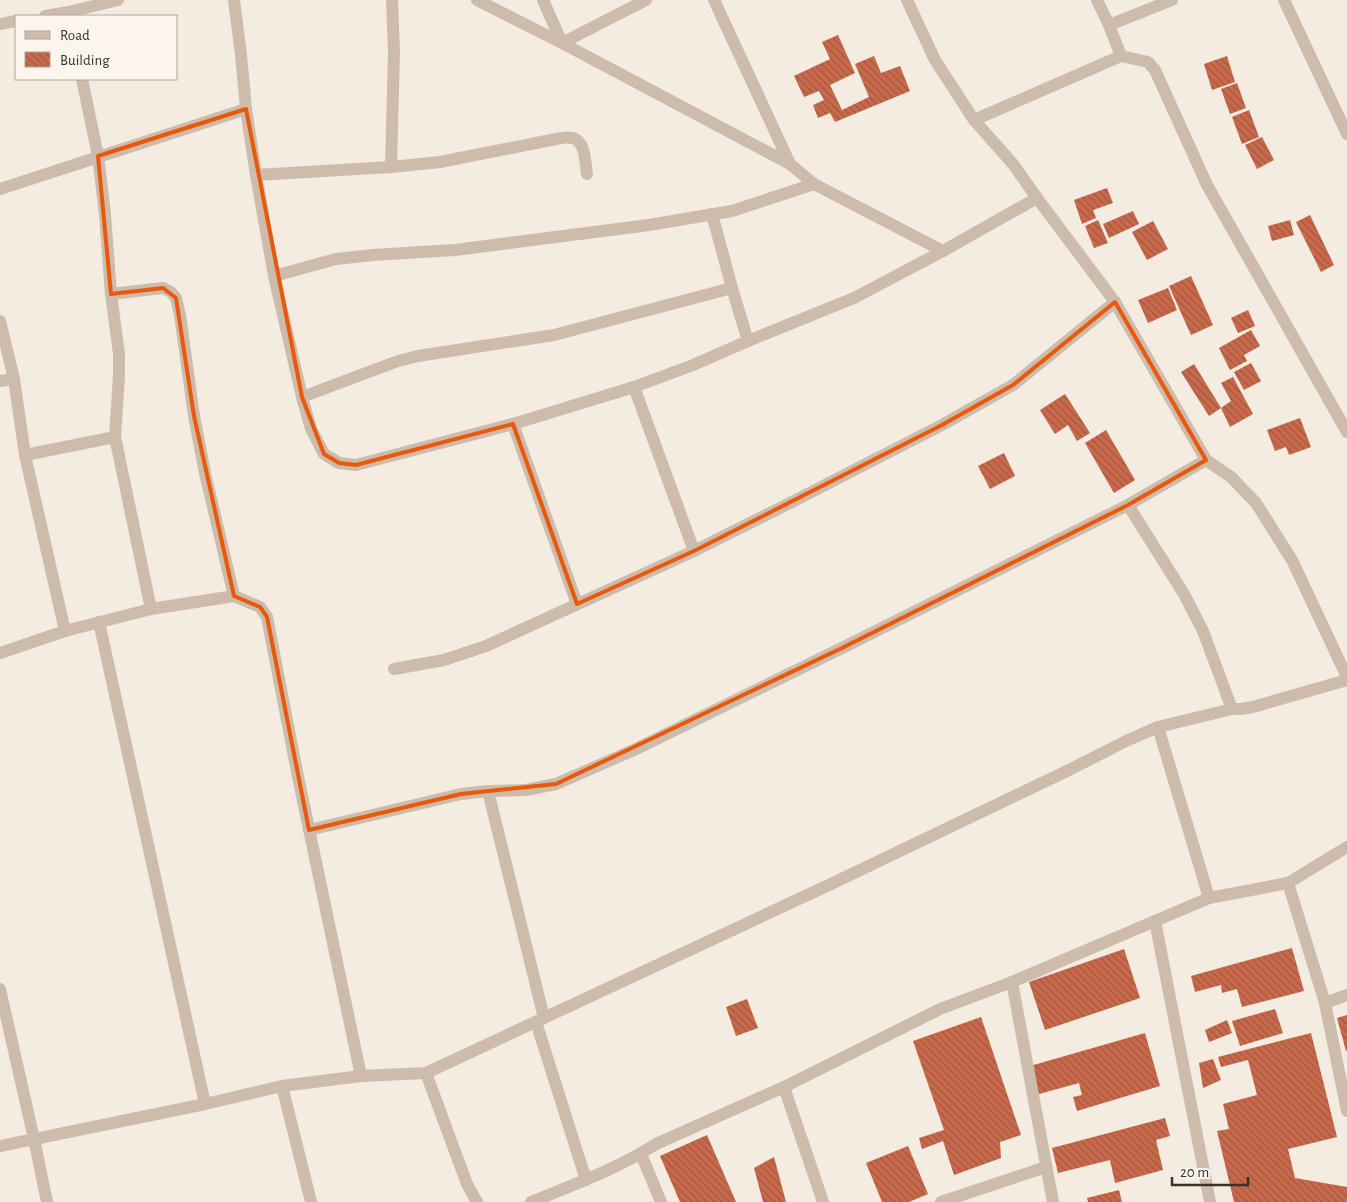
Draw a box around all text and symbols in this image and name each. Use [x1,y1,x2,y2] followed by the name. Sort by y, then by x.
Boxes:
[15,15,178,80] legend
[60,28,90,43] text: Road
[60,53,110,68] text: Building
[1172,1154,1248,1186] scale bar
[1180,1165,1209,1180] text: 20 m

